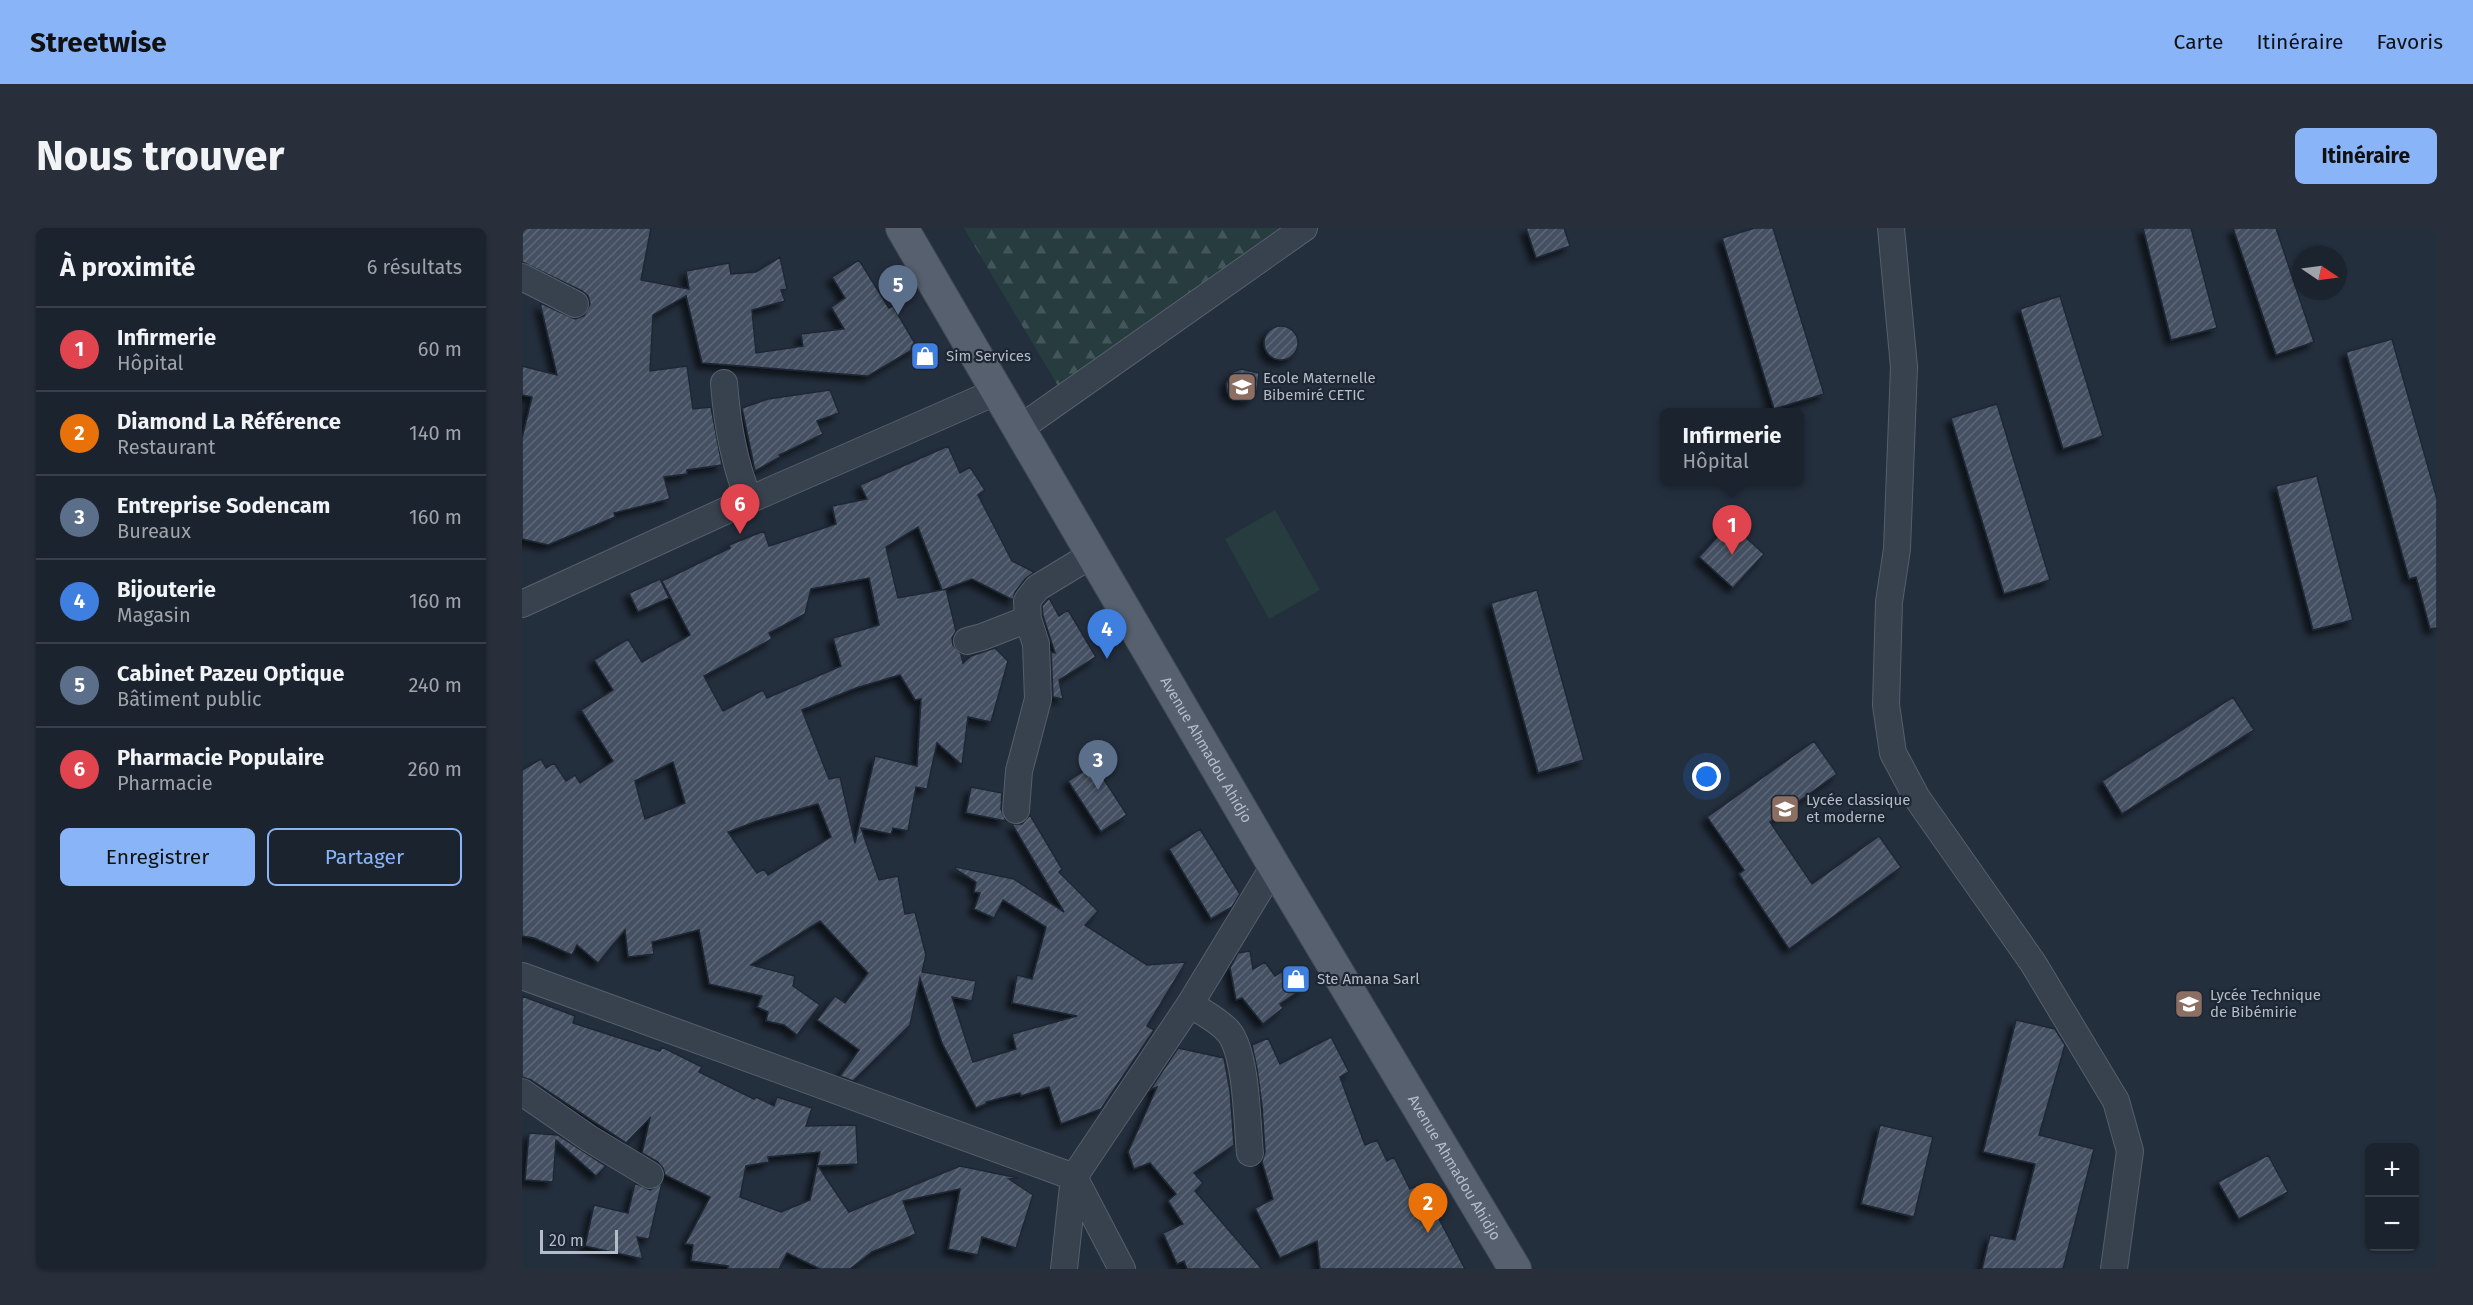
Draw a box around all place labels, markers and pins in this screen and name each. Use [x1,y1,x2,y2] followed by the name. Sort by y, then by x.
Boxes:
[878,266,917,315] pin: 5
[909,340,941,372] shop icon: Sim Services
[946,347,1031,365] place label: Sim Services
[1263,369,1376,404] place label: Ecole Maternelle Bibemiré CETIC
[1226,371,1258,403] school or university icon: Ecole Maternelle Bibemiré CETIC
[720,484,760,534] pin: 6
[1712,506,1752,555] pin: 1
[1088,610,1126,659] pin: 4
[1078,740,1118,790] pin: 3
[1806,791,1910,826] place label: Lycée classique et moderne
[1769,793,1801,825] school or university icon: Lycée classique et moderne
[1280,963,1312,995] shop icon: Ste Amana Sarl
[1317,970,1420,988] place label: Ste Amana Sarl
[2210,986,2321,1021] place label: Lycée Technique de Bibémirie
[2173,988,2205,1020] school or university icon: Lycée Technique de Bibémirie
[1408,1184,1448,1233] pin: 2

